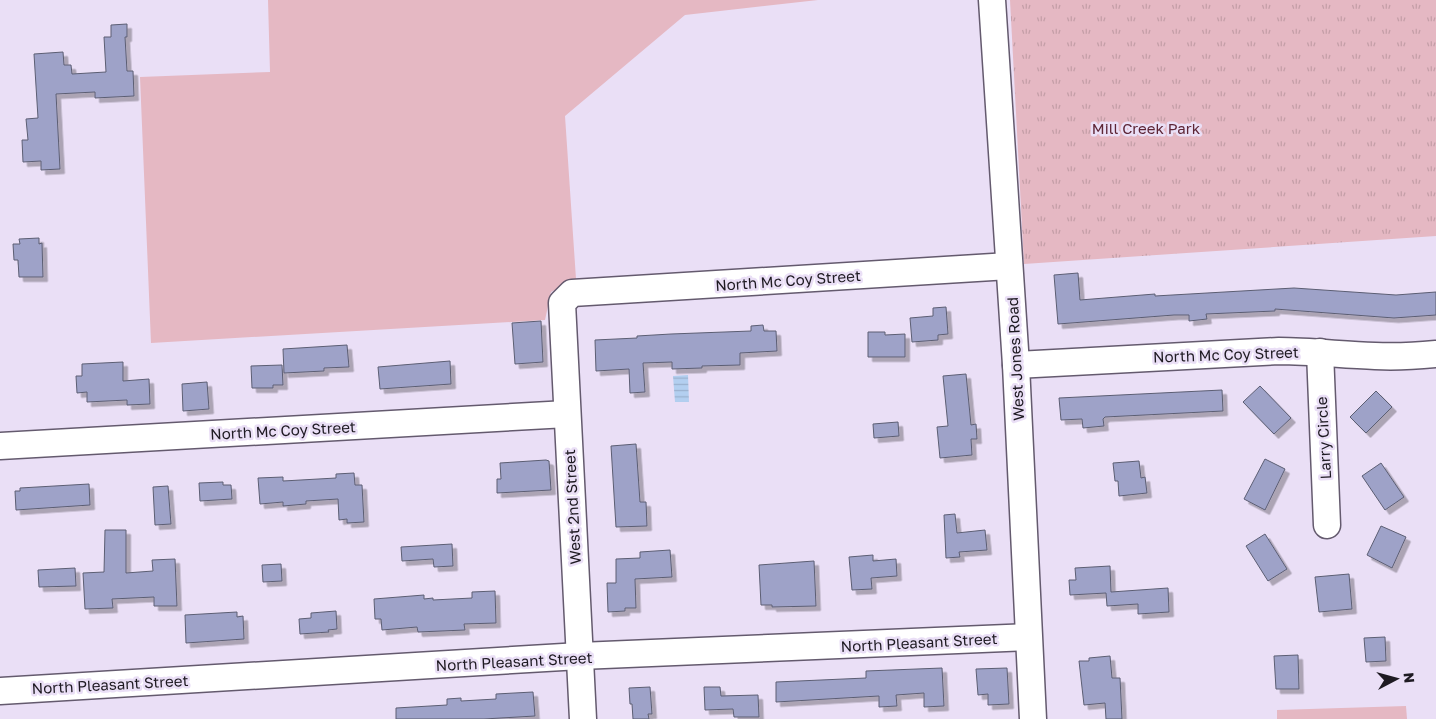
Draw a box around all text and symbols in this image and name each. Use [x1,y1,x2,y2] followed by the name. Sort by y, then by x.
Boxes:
[1092,119,1201,137] park label: Mill Creek Park
[715,266,861,294] street label: North Mc Coy Street
[1003,297,1027,421] street label: West Jones Road
[1153,342,1299,366] street label: North Mc Coy Street
[1312,396,1334,480] street label: Larry Circle
[210,417,356,443] street label: North Mc Coy Street
[560,449,584,565] street label: West 2nd Street
[840,629,998,655] street label: North Pleasant Street
[435,648,593,674] street label: North Pleasant Street
[1371,654,1421,704] north arrow
[31,671,189,697] street label: North Pleasant Street
[1400,671,1418,684] text: N

